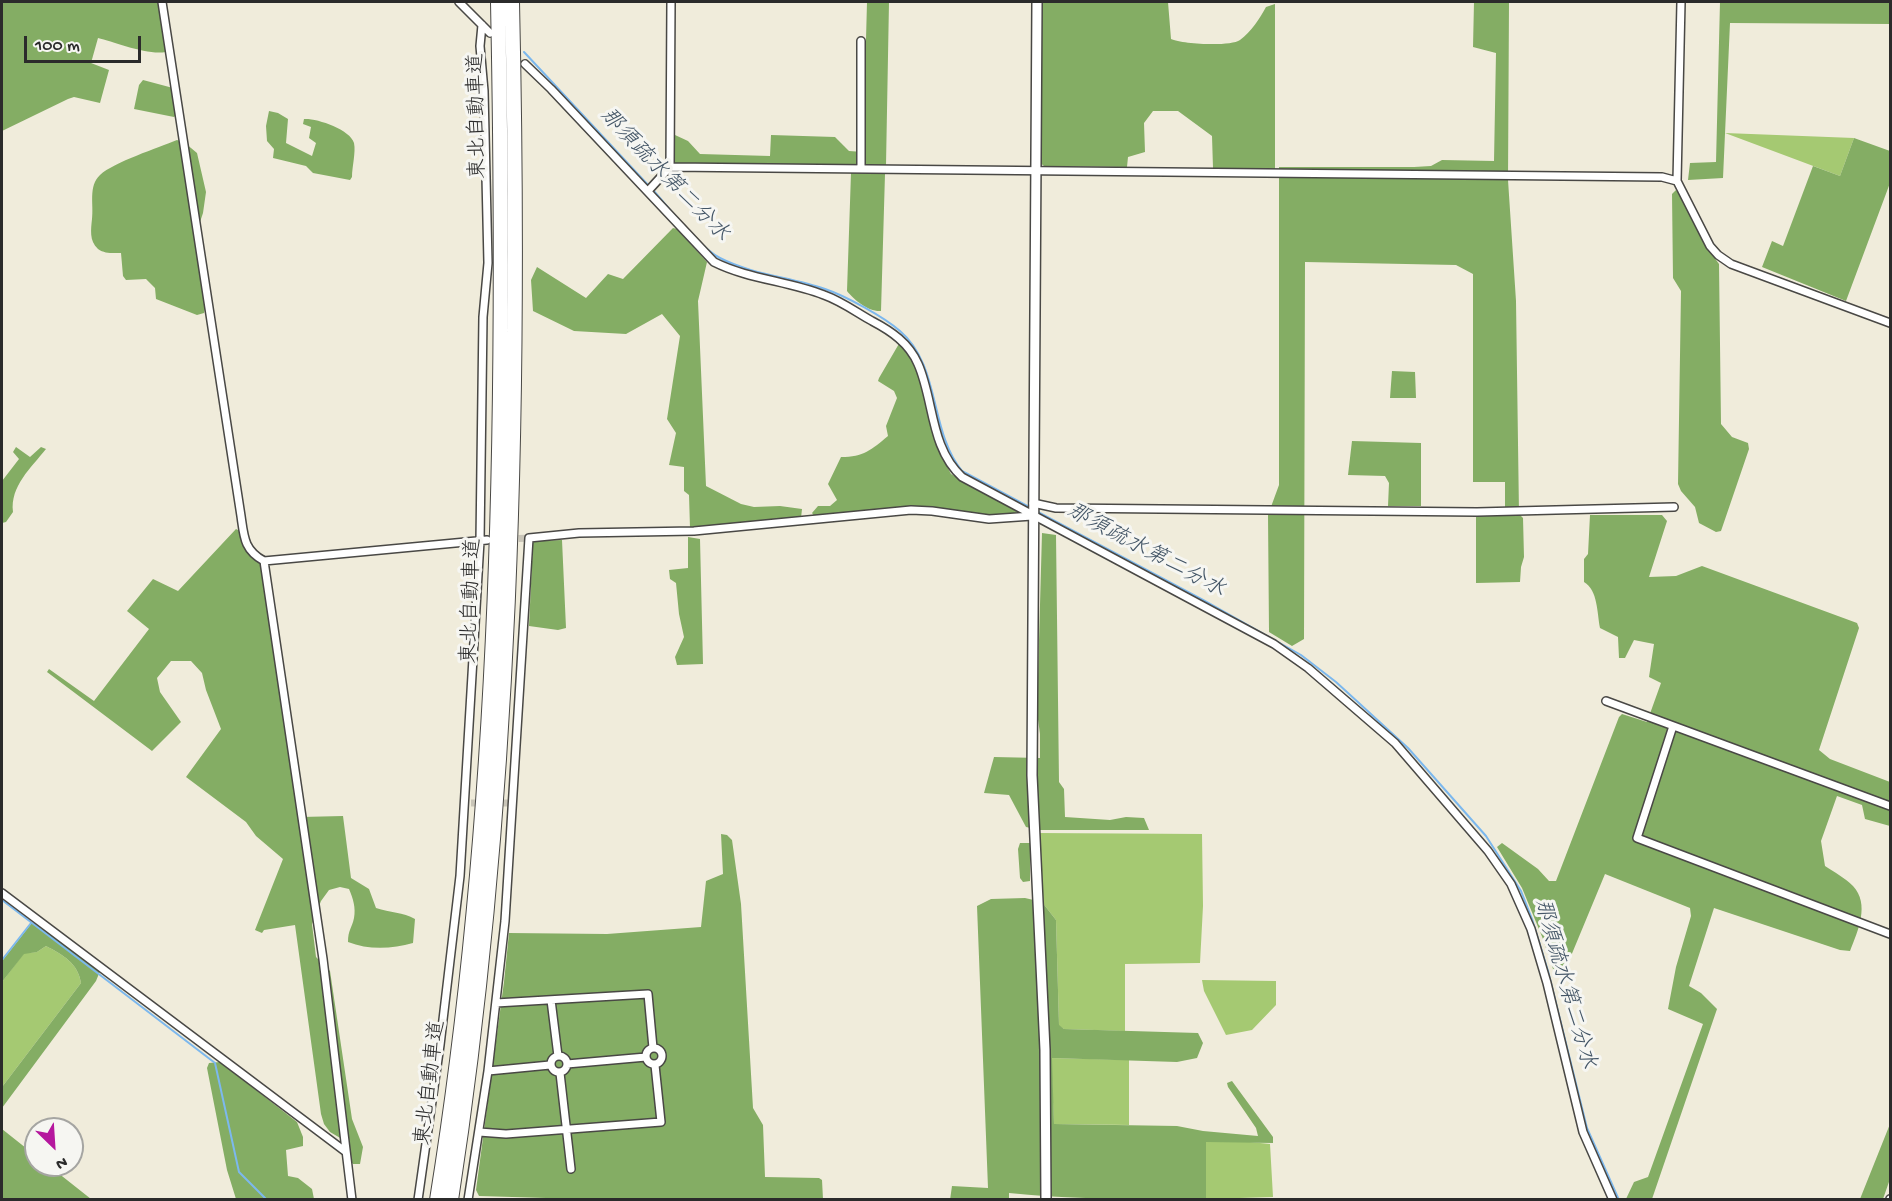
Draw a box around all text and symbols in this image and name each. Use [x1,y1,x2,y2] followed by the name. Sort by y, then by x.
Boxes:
[27,24,144,62] scale bar
[35,36,80,57] text: 100 m
[465,53,493,179] street label: 東北自動車道
[592,104,734,248] water label: 那須疏水第二分水
[1061,499,1229,605] water label: 那須疏水第二分水
[458,538,488,664] street label: 東北自動車道
[1526,896,1600,1072] water label: 那須疏水第二分水
[412,1019,452,1147] street label: 東北自動車道
[24,1117,84,1177] north arrow
[52,1151,70,1173] text: N

